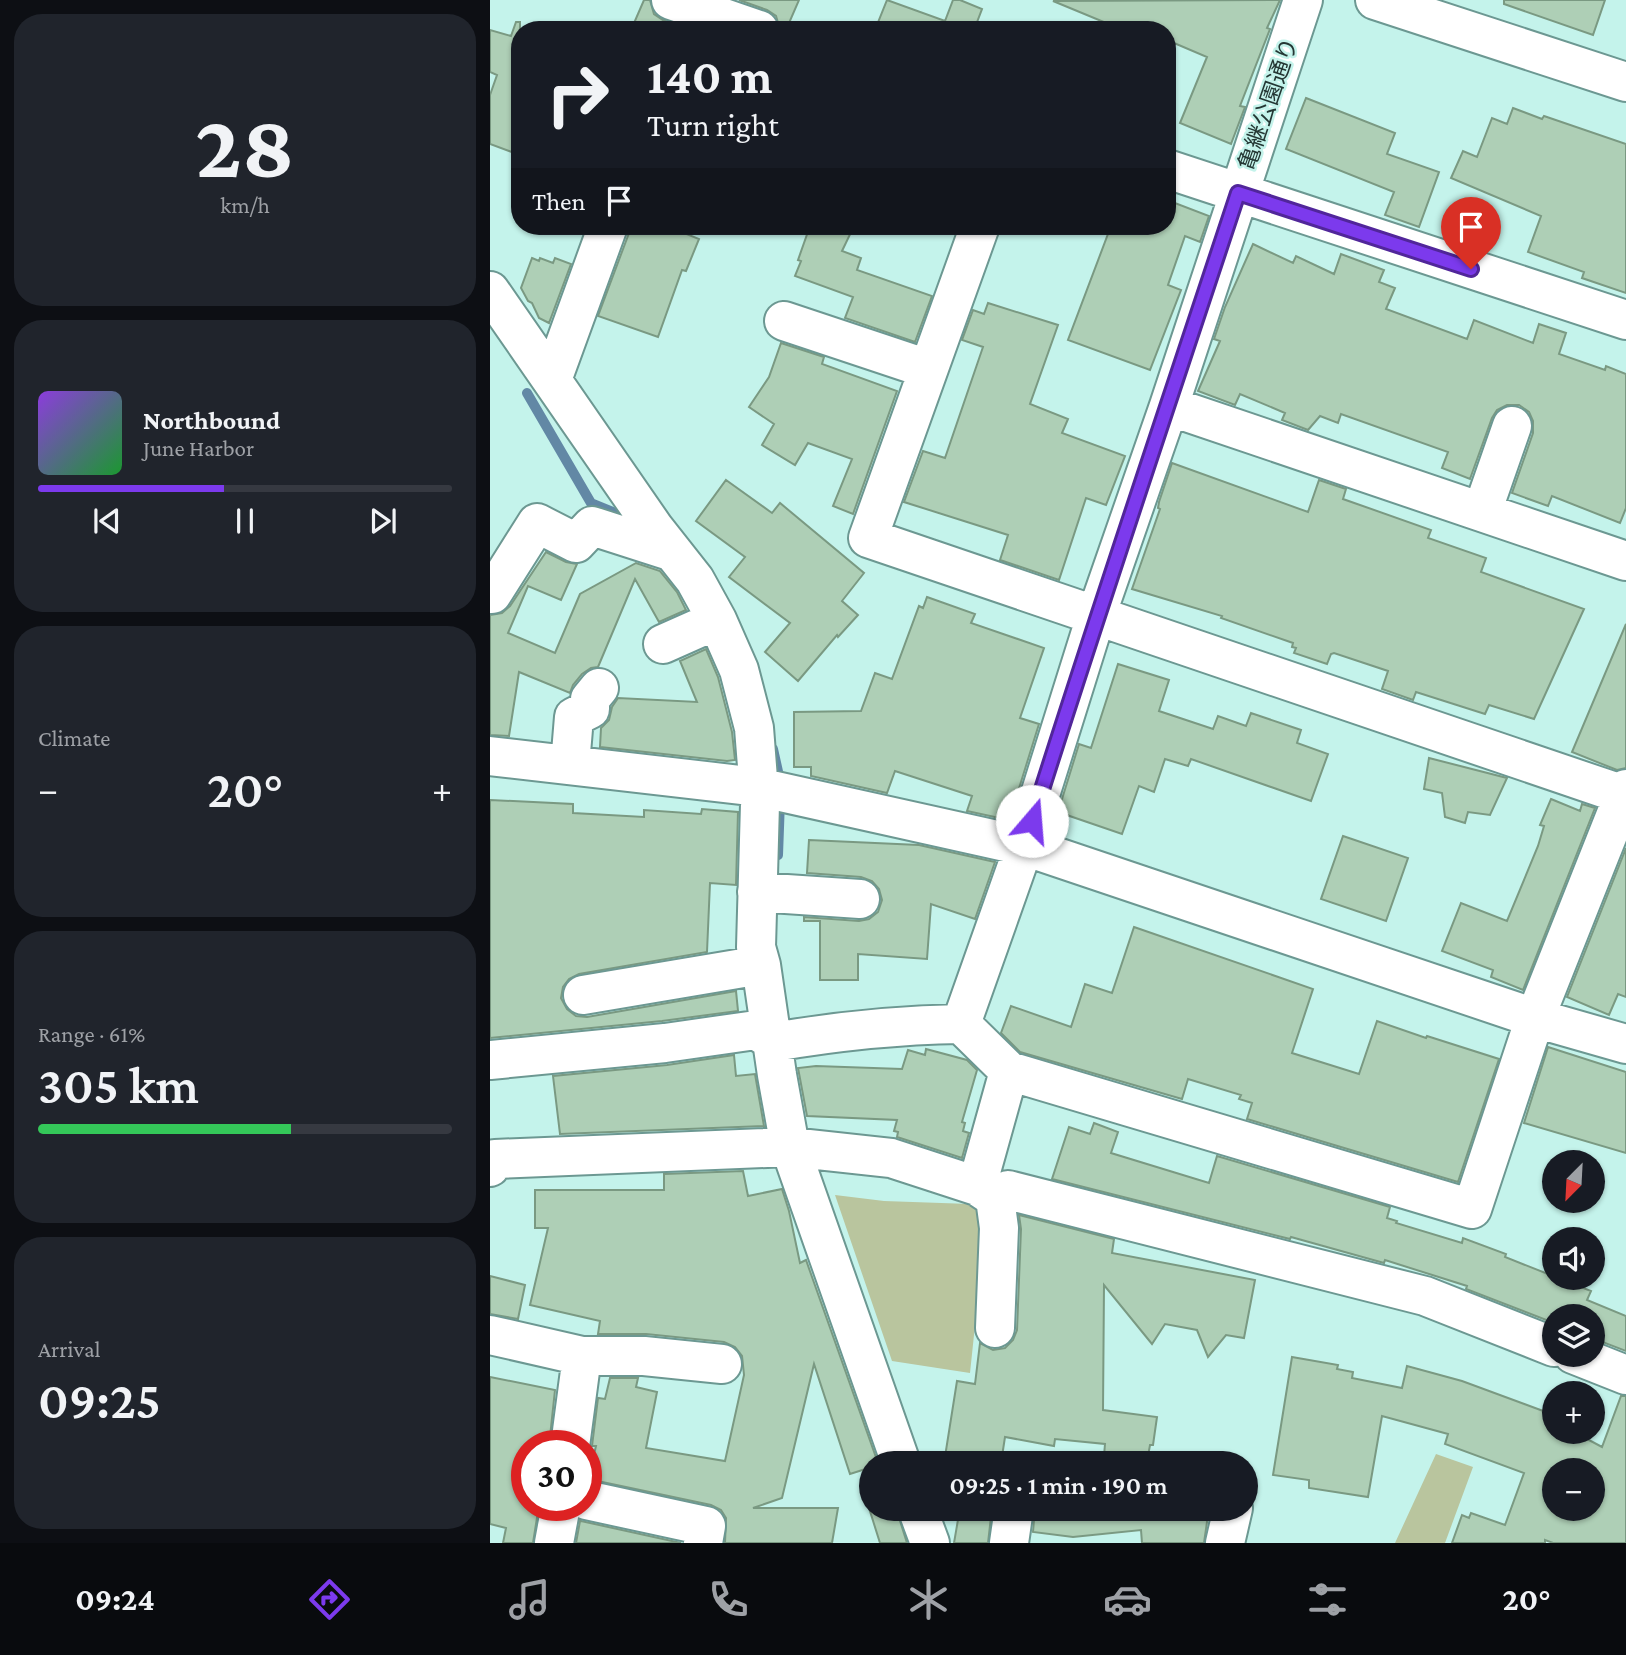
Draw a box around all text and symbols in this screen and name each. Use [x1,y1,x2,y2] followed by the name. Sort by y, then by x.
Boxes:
[1233,35,1303,173] street label: 亀継公園通り
[532,49,623,140] icon: right
[647,49,772,104] text: 140 m
[195,95,295,197] text: 28
[647,107,779,143] text: Turn right
[600,182,638,220] icon: arrive
[532,187,586,216] text: Then
[220,192,270,218] text: km/h
[1441,197,1501,269] pin
[1452,208,1490,246] icon: arrive
[143,406,280,435] text: Northbound
[143,435,254,461] text: June Harbor
[88,502,126,540] icon: previous
[226,502,264,540] icon: pause
[364,502,402,540] icon: next
[38,725,110,751] text: Climate
[207,760,283,818] text: 20°
[38,768,58,810] text: −
[432,768,452,810] text: +
[995,784,1069,858] position arrow
[38,1021,145,1047] text: Range · 61%
[38,1056,199,1114] text: 305 km
[1542,1150,1605,1213] north arrow
[1542,1150,1605,1521] map controls
[1542,1227,1605,1290] button: sound
[1542,1304,1605,1367] button: layers
[38,1336,101,1362] text: Arrival
[38,1371,161,1429] text: 09:25
[1542,1381,1605,1444] button: +
[511,1430,602,1521] speed limit sign: 30
[1542,1458,1605,1521] button: −
[949,1471,1168,1500] text: 09:25 · 1 min · 190 m
[305,1575,354,1624] icon: directions
[505,1575,554,1624] icon: music
[704,1575,753,1624] icon: phone
[904,1575,953,1624] icon: climate
[1103,1575,1152,1624] icon: car
[1303,1575,1352,1624] icon: filters
[75,1581,155,1617] text: 09:24
[1502,1581,1551,1617] text: 20°

